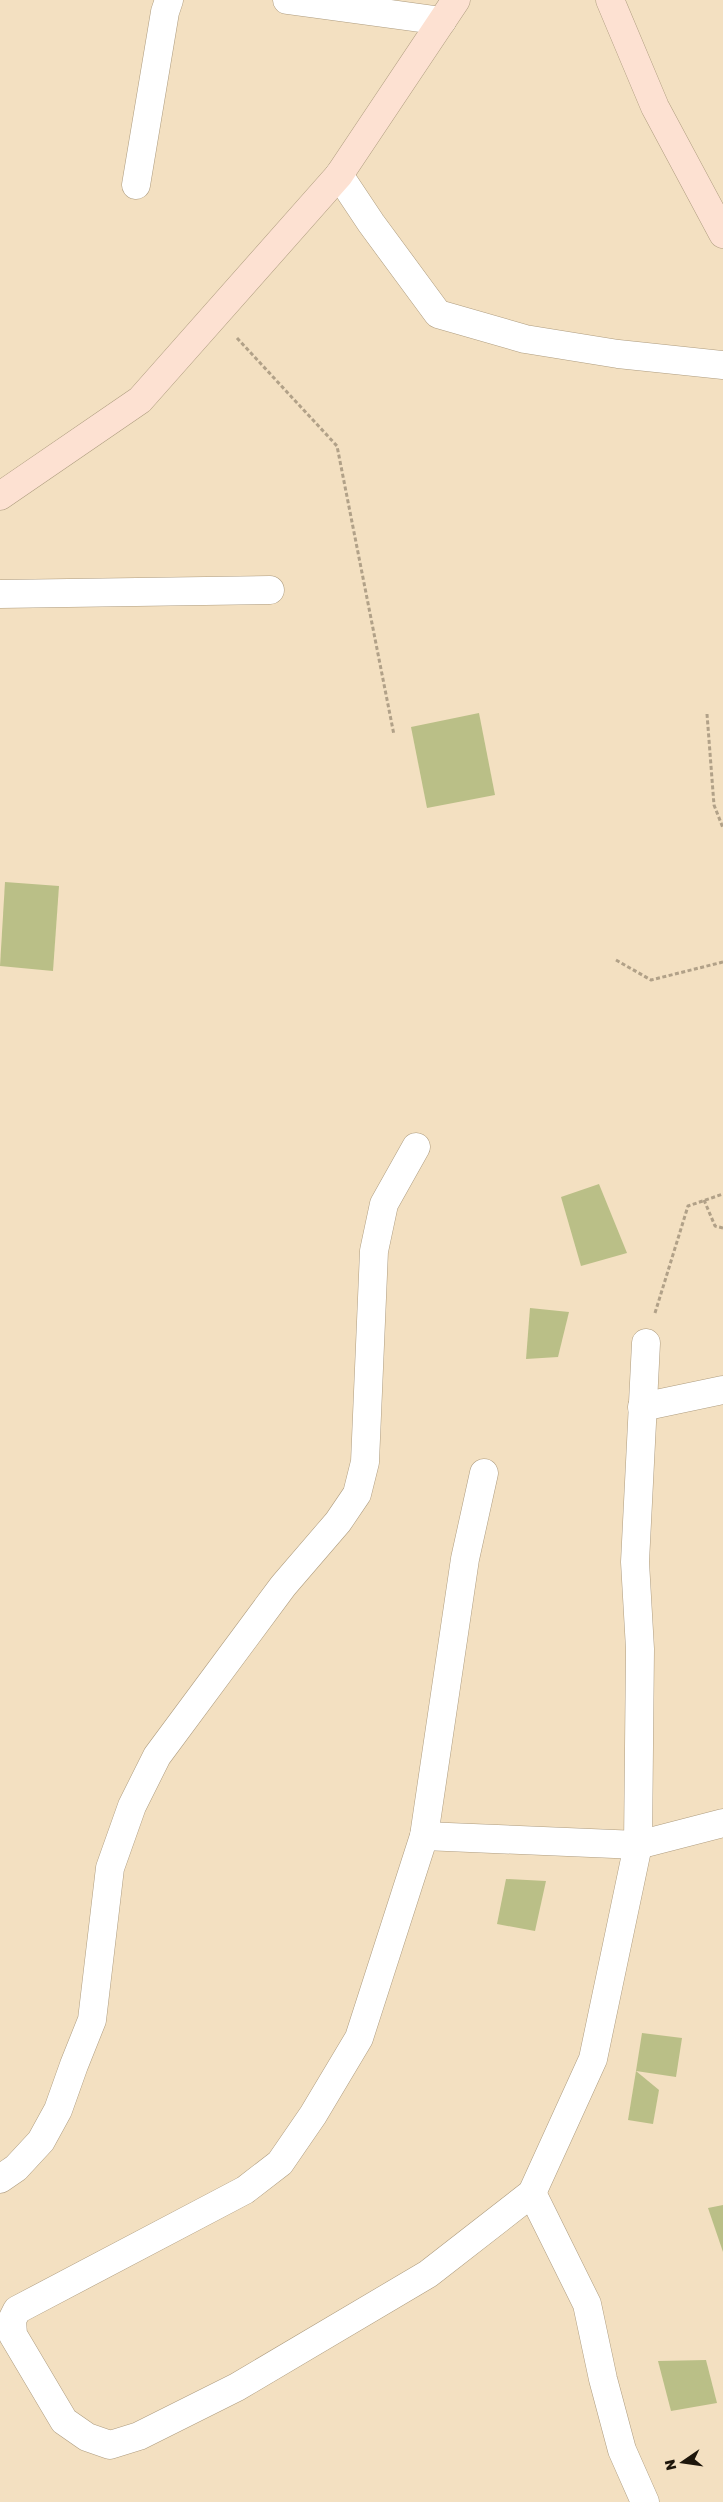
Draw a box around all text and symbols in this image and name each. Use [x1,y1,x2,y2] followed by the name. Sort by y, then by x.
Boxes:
[658,2437,708,2487] north arrow
[660,2458,679,2472] text: N

